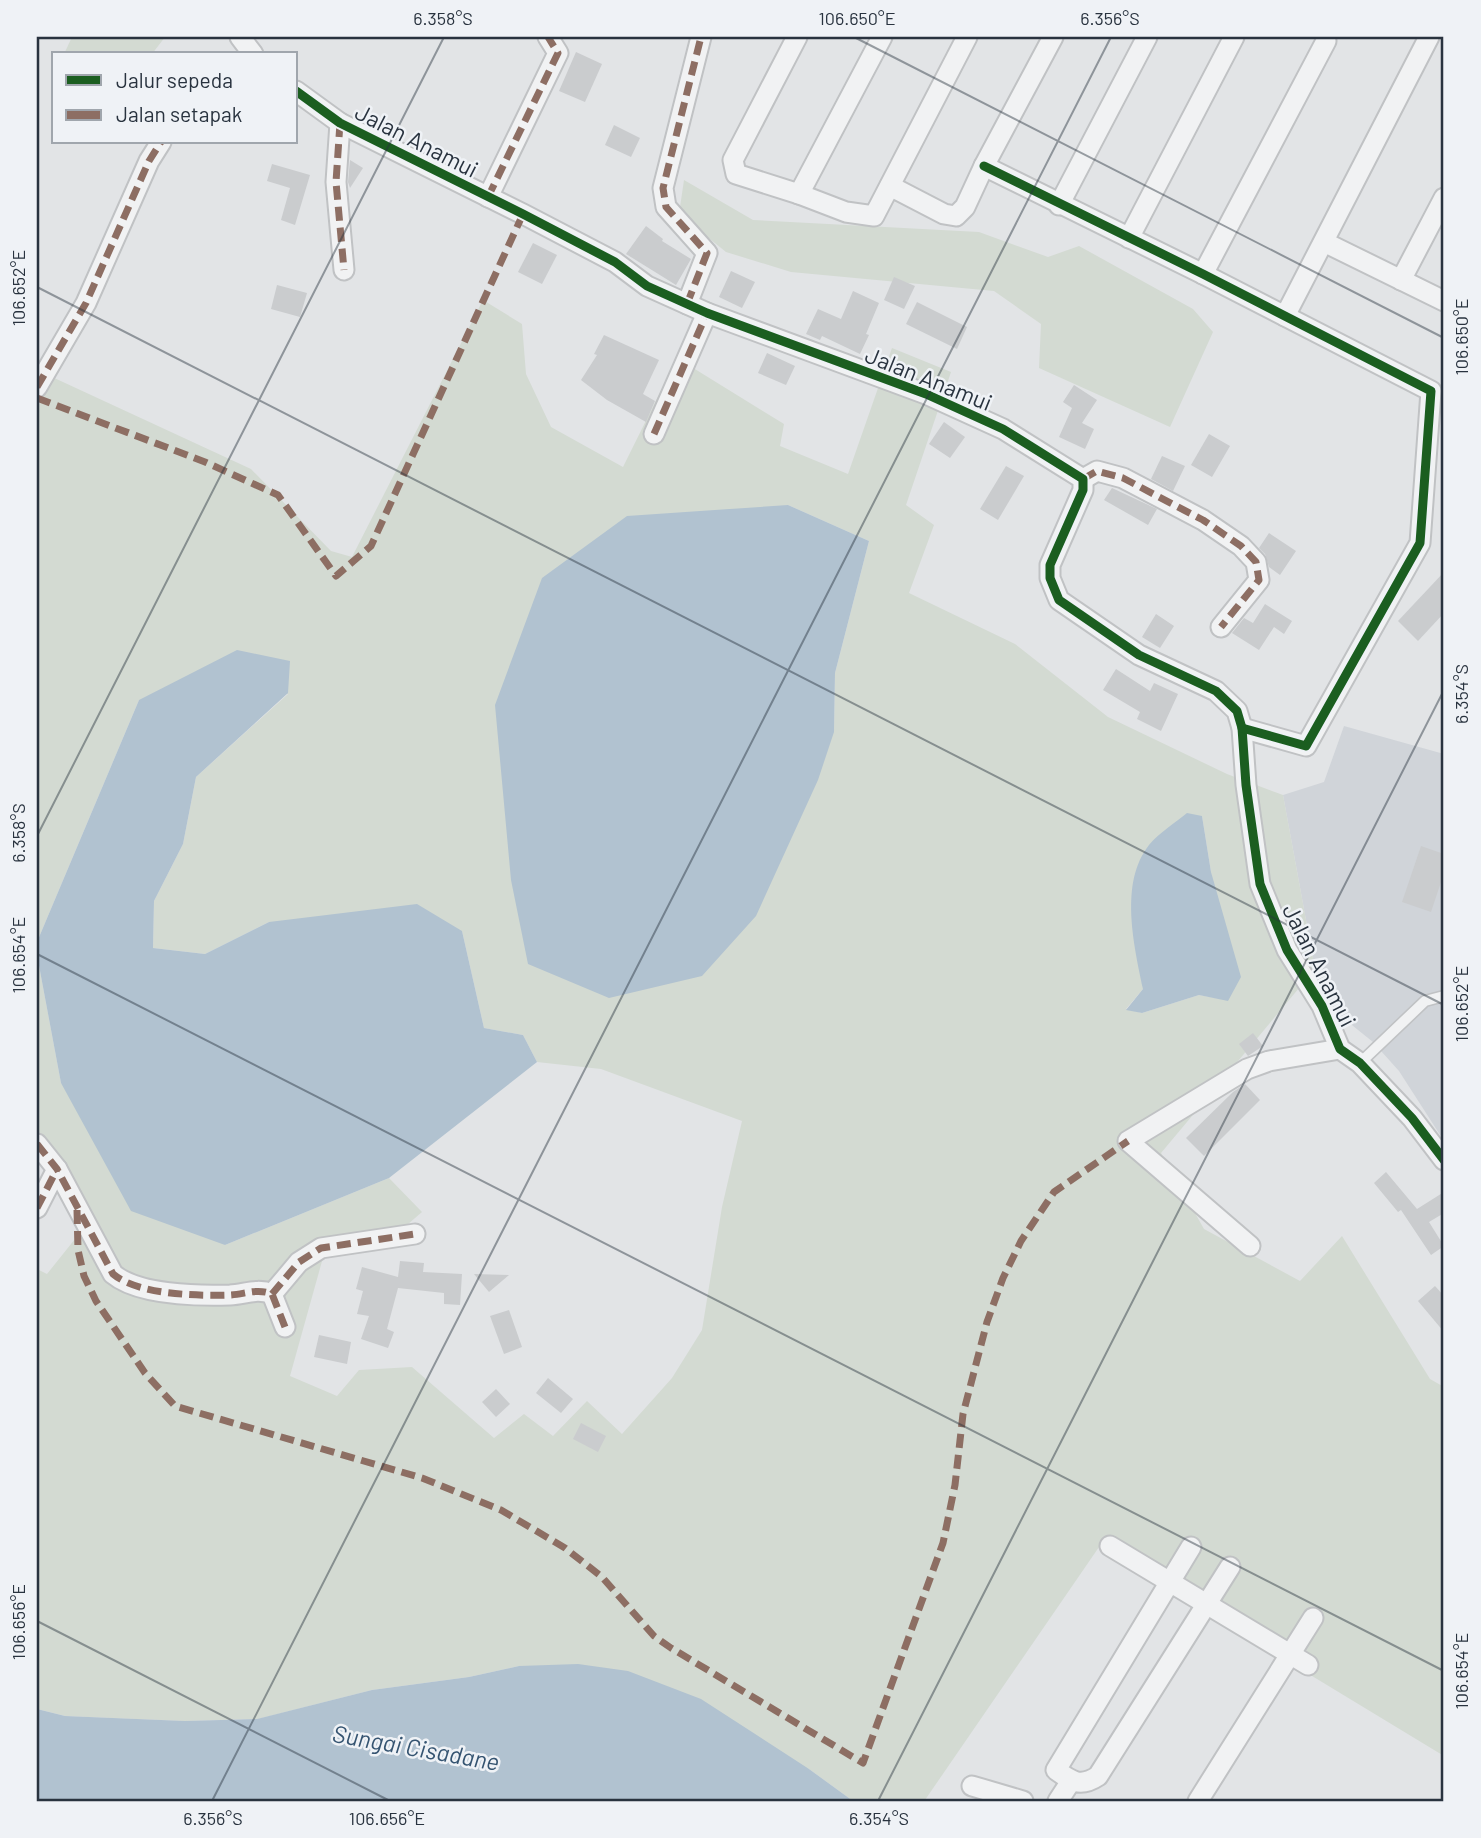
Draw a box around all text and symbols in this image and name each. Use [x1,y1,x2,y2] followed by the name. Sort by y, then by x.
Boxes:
[413,7,473,29] text: 6.358°S
[818,7,896,29] text: 106.650°E
[1080,7,1140,29] text: 6.356°S
[52,52,298,144] legend
[116,67,233,92] text: Jalur sepeda
[351,97,483,183] street label: Jalan Anamui
[116,101,242,126] text: Jalan setapak
[7,250,29,326] text: 106.652°E
[1450,298,1472,376] text: 106.650°E
[861,340,997,416] street label: Jalan Anamui
[1450,664,1472,724] text: 6.354°S
[7,803,29,863] text: 6.358°S
[1277,899,1363,1031] street label: Jalan Anamui
[7,917,29,993] text: 106.654°E
[1450,966,1472,1042] text: 106.652°E
[7,1584,29,1660] text: 106.656°E
[1450,1633,1472,1709] text: 106.654°E
[330,1718,502,1776] water label: Sungai Cisadane
[183,1807,243,1829] text: 6.356°S
[349,1807,425,1829] text: 106.656°E
[849,1807,909,1829] text: 6.354°S

